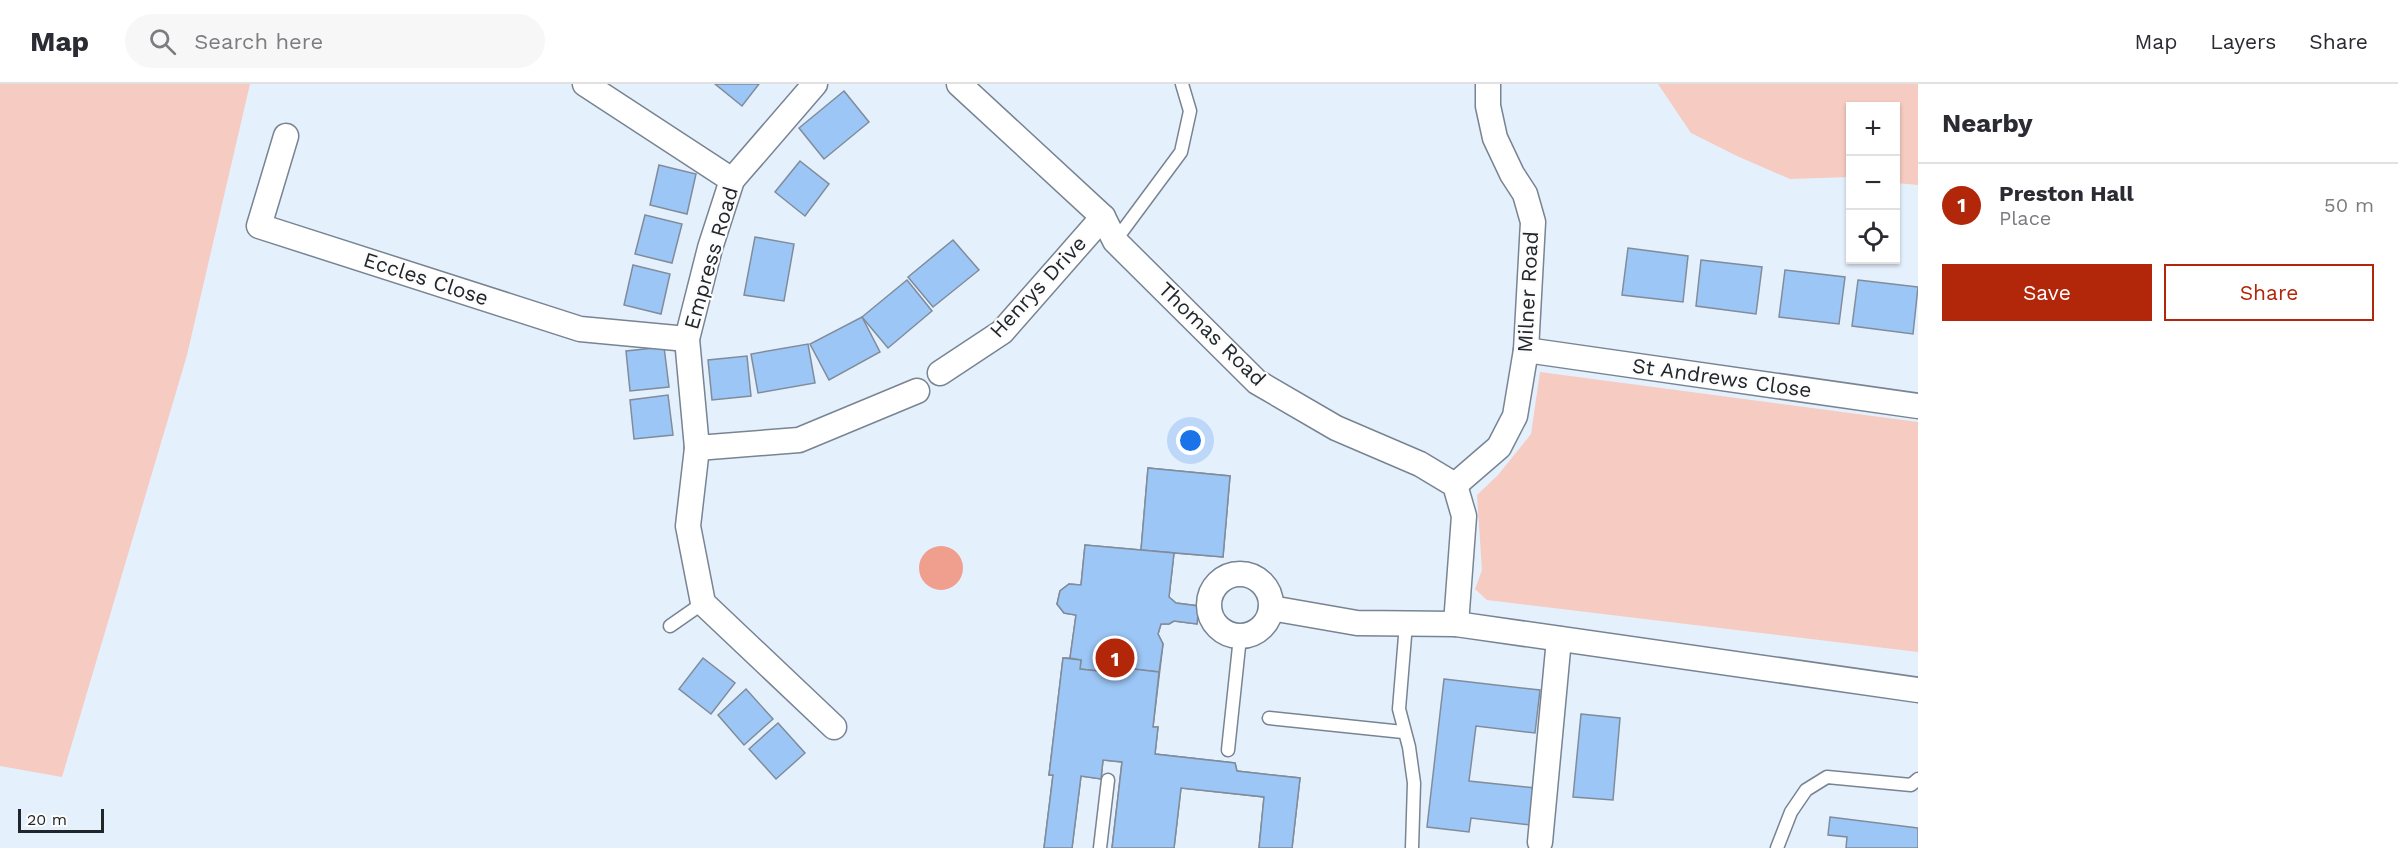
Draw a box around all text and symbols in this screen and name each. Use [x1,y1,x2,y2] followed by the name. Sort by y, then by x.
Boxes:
[125,14,545,68] search box
[30,25,89,58] text: Map
[146,25,179,58] icon: search
[194,29,323,54] text: Search here
[2134,29,2177,54] text: Map
[2210,29,2276,54] text: Layers
[2309,29,2368,54] text: Share
[1846,102,1900,264] map controls
[1846,102,1900,156] button: +
[1942,108,2033,138] text: Nearby
[1846,156,1900,210] button: −
[1999,181,2134,206] text: Preston Hall
[678,184,743,332] street label: Empress Road
[1957,193,1966,217] text: 1
[2324,193,2374,217] text: 50 m
[1999,206,2051,230] text: Place
[1846,210,1900,264] button: locate
[984,231,1091,343] street label: Henrys Drive
[1512,231,1543,353] street label: Milner Road
[361,247,492,310] street label: Eccles Close
[1942,264,2152,321] button: Save
[2164,264,2374,321] button: Share
[1154,276,1271,391] street label: Thomas Road
[1631,353,1813,402] street label: St Andrews Close
[1176,426,1205,455] your location
[1096,636,1134,680] pin: 1
[18,806,104,834] scale bar
[27,810,67,829] text: 20 m

